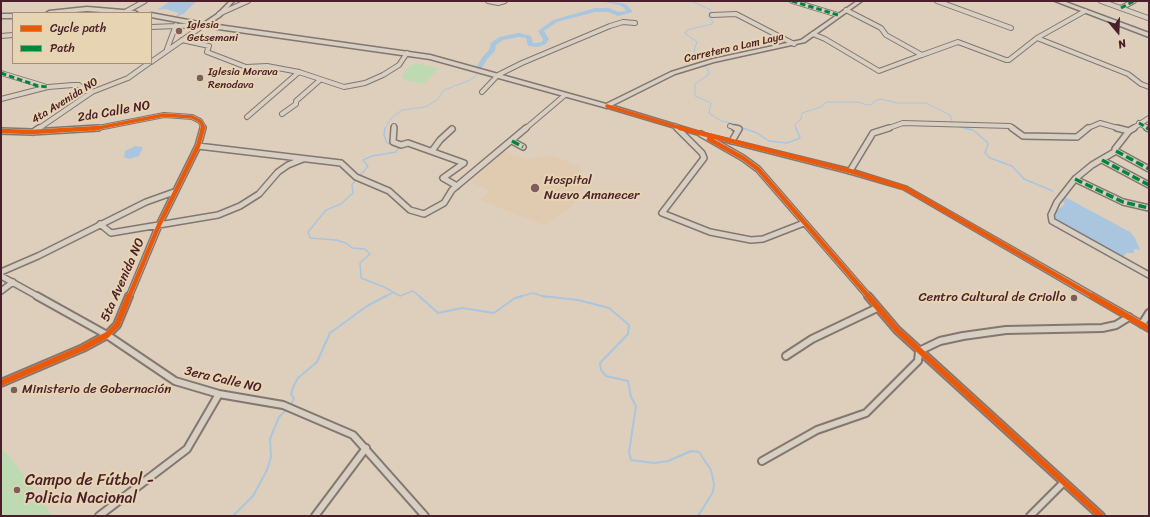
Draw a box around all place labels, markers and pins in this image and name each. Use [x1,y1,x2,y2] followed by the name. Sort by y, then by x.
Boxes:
[187,18,238,44] place label: Iglesia Getsemani
[174,26,184,36] marker: Iglesia Getsemani
[208,65,278,91] place label: Iglesia Morava Renodava
[195,73,205,83] marker: Iglesia Morava Renodava
[544,173,639,204] place label: Hospital Nuevo Amanecer
[529,182,541,194] marker: Hospital Nuevo Amanecer
[918,290,1066,306] place label: Centro Cultural de Criollo
[1069,293,1079,303] marker: Centro Cultural de Criollo
[22,382,171,398] place label: Ministerio de Gobernación
[9,385,19,395] marker: Ministerio de Gobernación
[25,471,154,509] place label: Campo de Fútbol - Policia Nacional
[12,485,22,495] marker: Campo de Fútbol - Policia Nacional

